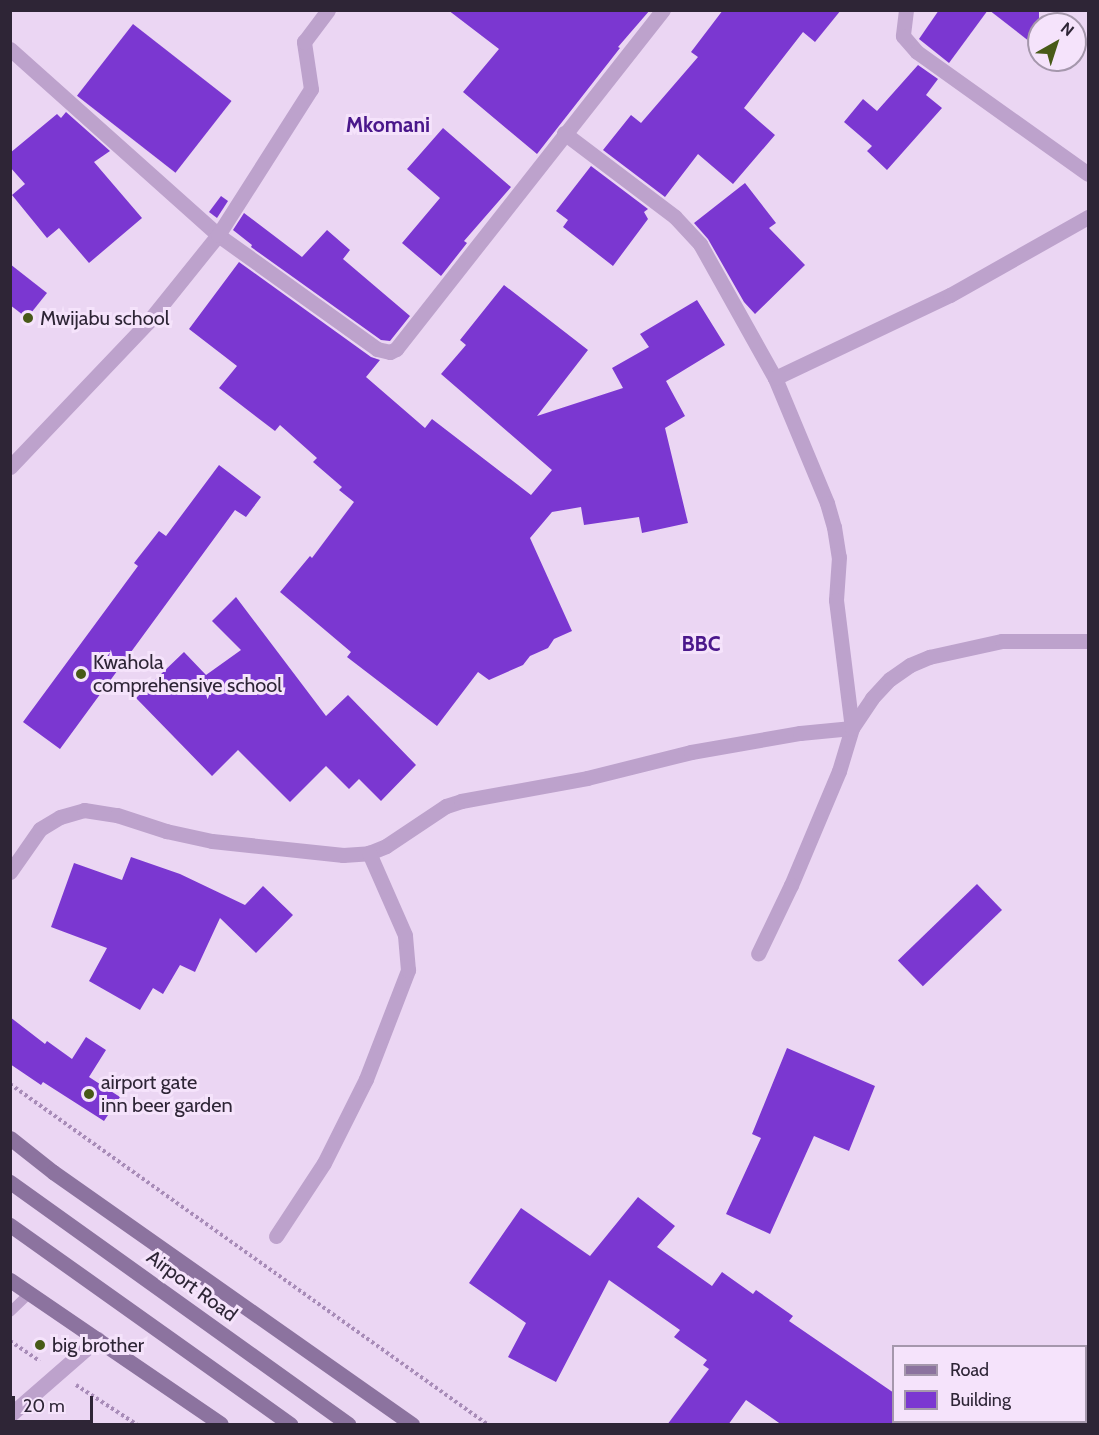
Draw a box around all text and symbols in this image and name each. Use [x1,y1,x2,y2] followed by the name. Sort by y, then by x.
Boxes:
[1027,12,1087,72] north arrow
[1057,18,1078,40] text: N
[346,112,430,138] district label: Mkomani
[40,306,169,330] place label: Mwijabu school
[21,311,35,325] marker: Mwijabu school
[681,631,721,657] district label: BBC
[93,650,282,697] place label: Kwahola comprehensive school
[74,667,88,681] marker: Kwahola comprehensive school
[101,1070,233,1117] place label: airport gate inn beer garden
[82,1087,96,1101] marker: airport gate inn beer garden
[142,1245,242,1327] street label: Airport Road
[52,1333,144,1357] place label: big brother
[33,1338,47,1352] marker: big brother
[892,1345,1087,1423] legend
[950,1359,989,1381] text: Road
[15,1384,96,1422] scale bar
[950,1389,1011,1411] text: Building
[23,1395,65,1417] text: 20 m

